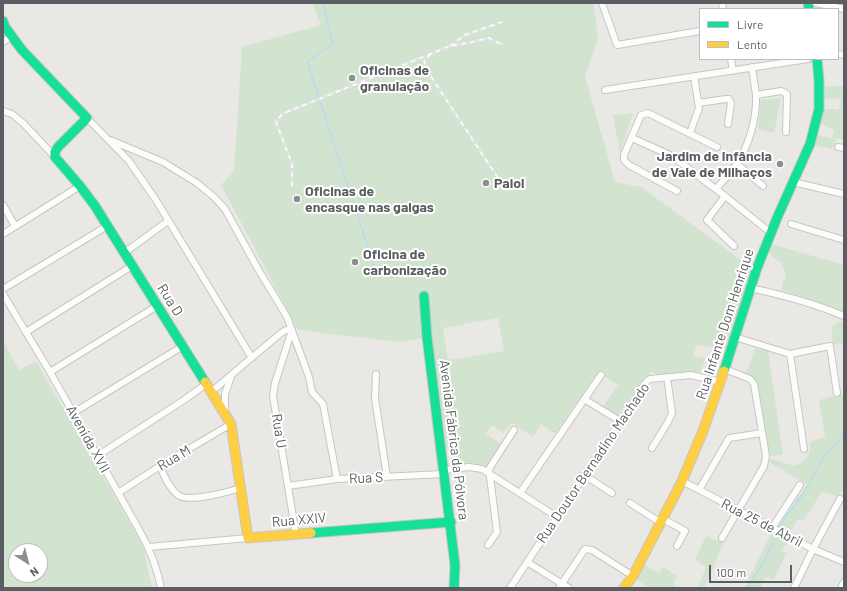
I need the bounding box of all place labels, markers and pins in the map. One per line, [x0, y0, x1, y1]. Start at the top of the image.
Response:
place label: Oficinas de granulação [360, 62, 429, 94]
marker: Oficinas de granulação [347, 73, 357, 83]
place label: Jardim de Infância de Vale de Milhaços [652, 148, 772, 180]
marker: Jardim de Infância de Vale de Milhaços [775, 159, 785, 169]
place label: Paiol [494, 175, 524, 191]
marker: Paiol [481, 178, 491, 188]
place label: Oficinas de encasque nas galgas [305, 183, 434, 216]
marker: Oficinas de encasque nas galgas [292, 194, 302, 204]
place label: Oficina de carbonização [363, 246, 447, 278]
marker: Oficina de carbonização [350, 257, 360, 267]

